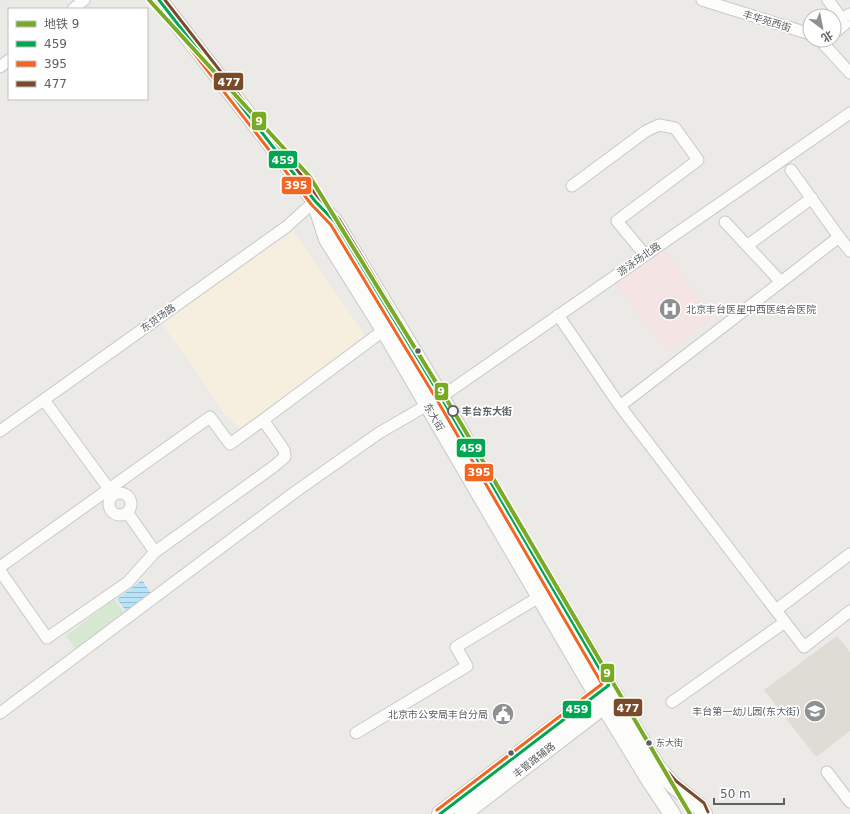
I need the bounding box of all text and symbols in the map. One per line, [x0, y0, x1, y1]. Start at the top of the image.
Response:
legend [8, 8, 148, 100]
street label: 丰华苑西街 [741, 8, 793, 34]
north arrow [802, 8, 842, 48]
text: 地铁 9 [44, 17, 79, 31]
text: 北 [819, 28, 835, 44]
text: 459 [44, 37, 67, 51]
text: 395 [44, 57, 67, 71]
line badge: 477 [213, 72, 244, 91]
text: 477 [218, 76, 240, 89]
text: 477 [44, 77, 67, 91]
line badge: 9 [251, 111, 267, 131]
text: 9 [255, 115, 263, 128]
line badge: 459 [268, 150, 298, 169]
text: 459 [272, 154, 294, 167]
line badge: 395 [281, 176, 312, 195]
text: 395 [285, 179, 307, 192]
street label: 游泳场北路 [615, 240, 663, 278]
hospital icon: 北京丰台医星中西医结合医院 [657, 296, 683, 322]
street label: 东货场路 [139, 302, 177, 334]
place label: 北京丰台医星中西医结合医院 [686, 304, 816, 315]
unlabelled marker [413, 346, 423, 356]
line badge: 9 [434, 382, 449, 401]
text: 9 [437, 385, 445, 398]
street label: 东大街 [422, 401, 446, 433]
marker: 丰台东大街 [447, 405, 459, 417]
place label: 丰台东大街 [462, 406, 512, 417]
line badge: 459 [456, 438, 486, 458]
text: 459 [460, 442, 482, 455]
line badge: 395 [464, 463, 494, 482]
text: 395 [468, 466, 490, 479]
line badge: 9 [600, 663, 615, 683]
text: 9 [603, 667, 611, 680]
line badge: 477 [613, 698, 643, 717]
school or university icon: 丰台第一幼儿园(东大街) [802, 698, 828, 724]
line badge: 459 [562, 700, 592, 719]
public building icon: 北京市公安局丰台分局 [490, 701, 516, 727]
text: 477 [617, 702, 639, 715]
text: 459 [566, 703, 588, 716]
place label: 丰台第一幼儿园(东大街) [692, 706, 800, 717]
place label: 北京市公安局丰台分局 [388, 709, 488, 720]
marker: 东大街 [644, 738, 654, 748]
place label: 东大街 [656, 738, 683, 748]
street label: 丰管路辅路 [511, 740, 557, 780]
unlabelled marker [506, 748, 516, 758]
scale bar [714, 780, 784, 806]
text: 50 m [720, 787, 751, 801]

